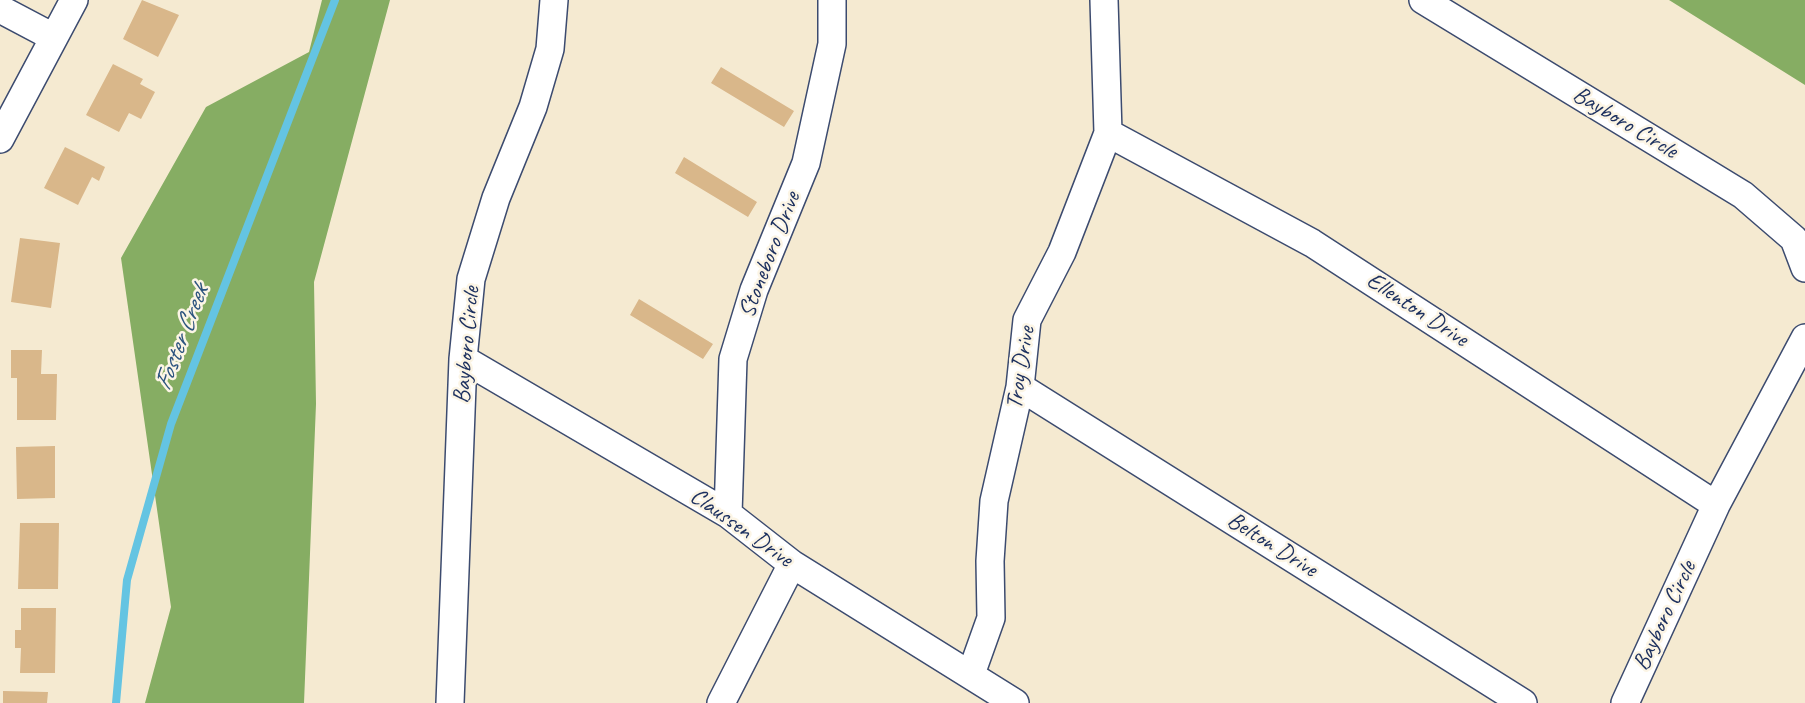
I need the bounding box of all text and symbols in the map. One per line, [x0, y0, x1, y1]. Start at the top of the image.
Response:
street label: Bayboro Circle [1567, 80, 1683, 166]
street label: Stoneboro Drive [733, 188, 807, 322]
street label: Ellenton Drive [1361, 266, 1473, 354]
water label: Foster Creek [148, 281, 216, 395]
street label: Bayboro Circle [448, 285, 486, 405]
street label: Troy Drive [1000, 325, 1042, 411]
street label: Claussen Drive [684, 482, 798, 574]
street label: Belton Drive [1222, 506, 1322, 584]
street label: Bayboro Circle [1627, 557, 1703, 675]

